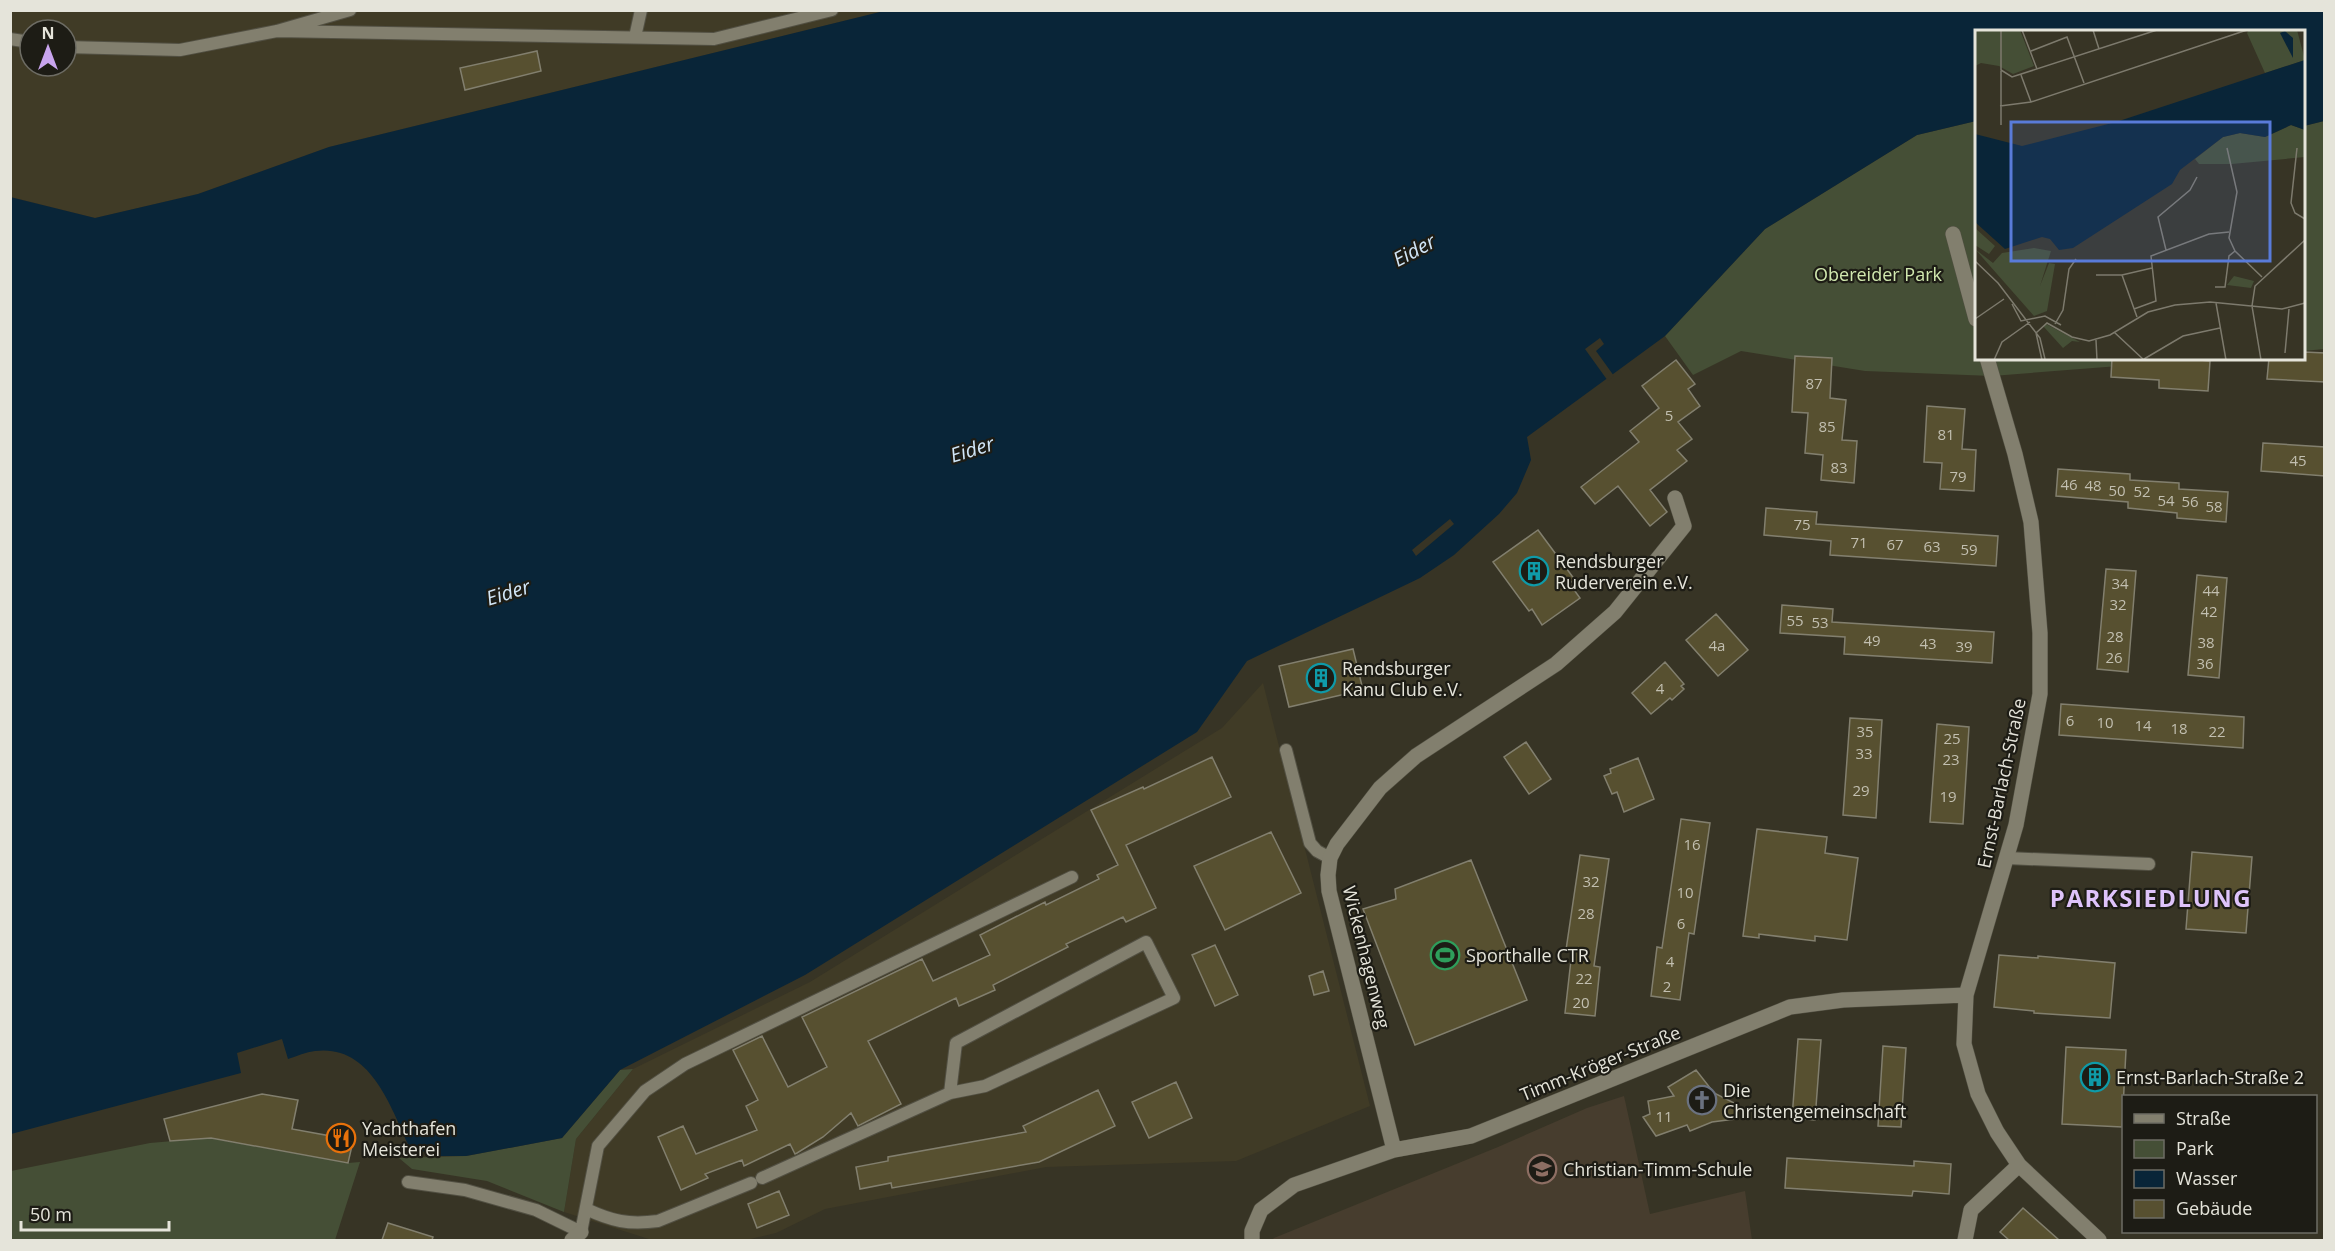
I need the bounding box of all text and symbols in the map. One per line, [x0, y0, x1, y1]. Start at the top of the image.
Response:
north arrow [18, 18, 78, 78]
text: N [41, 22, 55, 44]
inset map [1975, 30, 2305, 360]
water label: Eider [1388, 227, 1441, 272]
park label: Obereider Park [1814, 262, 1942, 286]
house number: 87 [1805, 373, 1823, 393]
house number: 5 [1665, 405, 1673, 425]
house number: 85 [1818, 416, 1836, 436]
house number: 81 [1937, 424, 1955, 444]
water label: Eider [947, 429, 998, 468]
house number: 45 [2289, 450, 2307, 470]
house number: 83 [1830, 457, 1848, 477]
house number: 79 [1949, 466, 1967, 486]
house number: 46 [2060, 474, 2078, 494]
house number: 48 [2084, 475, 2102, 495]
house number: 50 [2108, 480, 2126, 500]
house number: 52 [2133, 481, 2151, 501]
house number: 54 [2157, 490, 2175, 510]
house number: 56 [2181, 491, 2199, 511]
house number: 58 [2205, 496, 2223, 516]
house number: 75 [1793, 514, 1811, 534]
house number: 71 [1850, 532, 1868, 552]
house number: 67 [1886, 534, 1904, 554]
house number: 63 [1923, 536, 1941, 556]
house number: 59 [1960, 539, 1978, 559]
place label: Rendsburger Ruderverein e.V. [1555, 549, 1693, 594]
building icon: Rendsburger Ruderverein e.V. [1518, 555, 1550, 587]
water label: Eider [483, 572, 534, 611]
house number: 34 [2111, 573, 2129, 593]
house number: 44 [2202, 580, 2220, 600]
house number: 32 [2109, 594, 2127, 614]
house number: 42 [2200, 601, 2218, 621]
house number: 55 [1786, 610, 1804, 630]
house number: 53 [1811, 612, 1829, 632]
house number: 28 [2106, 626, 2124, 646]
house number: 49 [1863, 630, 1881, 650]
house number: 38 [2197, 632, 2215, 652]
house number: 43 [1919, 633, 1937, 653]
house number: 4a [1709, 635, 1725, 655]
house number: 39 [1955, 636, 1973, 656]
house number: 26 [2105, 647, 2123, 667]
house number: 36 [2196, 653, 2214, 673]
place label: Rendsburger Kanu Club e.V. [1342, 656, 1463, 701]
building icon: Rendsburger Kanu Club e.V. [1305, 662, 1337, 694]
house number: 4 [1656, 678, 1665, 698]
street label: Ernst-Barlach-Straße [1971, 696, 2031, 870]
house number: 6 [2066, 710, 2074, 730]
house number: 10 [2096, 712, 2114, 732]
house number: 14 [2134, 715, 2152, 735]
house number: 18 [2170, 718, 2188, 738]
house number: 35 [1856, 721, 1874, 741]
house number: 22 [2208, 721, 2226, 741]
house number: 25 [1943, 728, 1961, 748]
house number: 33 [1855, 743, 1873, 763]
house number: 23 [1942, 749, 1960, 769]
house number: 29 [1852, 780, 1870, 800]
house number: 19 [1939, 786, 1957, 806]
house number: 16 [1683, 834, 1701, 854]
house number: 32 [1582, 871, 1600, 891]
district label: PARKSIEDLUNG [2050, 881, 2252, 914]
house number: 10 [1676, 882, 1694, 902]
street label: Wickenhagenweg [1338, 883, 1396, 1031]
house number: 28 [1577, 903, 1595, 923]
house number: 6 [1677, 913, 1685, 933]
sports icon: Sporthalle CTR [1429, 939, 1461, 971]
place label: Sporthalle CTR [1466, 943, 1589, 967]
house number: 4 [1666, 951, 1675, 971]
house number: 22 [1575, 968, 1593, 988]
house number: 2 [1663, 976, 1671, 996]
house number: 20 [1572, 992, 1590, 1012]
street label: Timm-Kröger-Straße [1516, 1020, 1684, 1106]
building icon: Ernst-Barlach-Straße 2 [2079, 1061, 2111, 1093]
place label: Ernst-Barlach-Straße 2 [2116, 1065, 2304, 1089]
place label: Die Christengemeinschaft [1723, 1078, 1906, 1123]
church icon: Die Christengemeinschaft [1686, 1084, 1718, 1116]
legend [2122, 1095, 2317, 1233]
house number: 11 [1655, 1106, 1673, 1126]
text: Straße [2176, 1106, 2231, 1130]
place label: Yachthafen Meisterei [362, 1116, 456, 1161]
restaurant icon: Yachthafen Meisterei [325, 1122, 357, 1154]
text: Park [2176, 1136, 2214, 1160]
school or university icon: Christian-Timm-Schule [1526, 1153, 1558, 1185]
place label: Christian-Timm-Schule [1563, 1157, 1752, 1181]
text: Wasser [2176, 1166, 2238, 1190]
scale bar [21, 1194, 170, 1232]
text: Gebäude [2176, 1196, 2252, 1220]
text: 50 m [30, 1202, 72, 1226]

